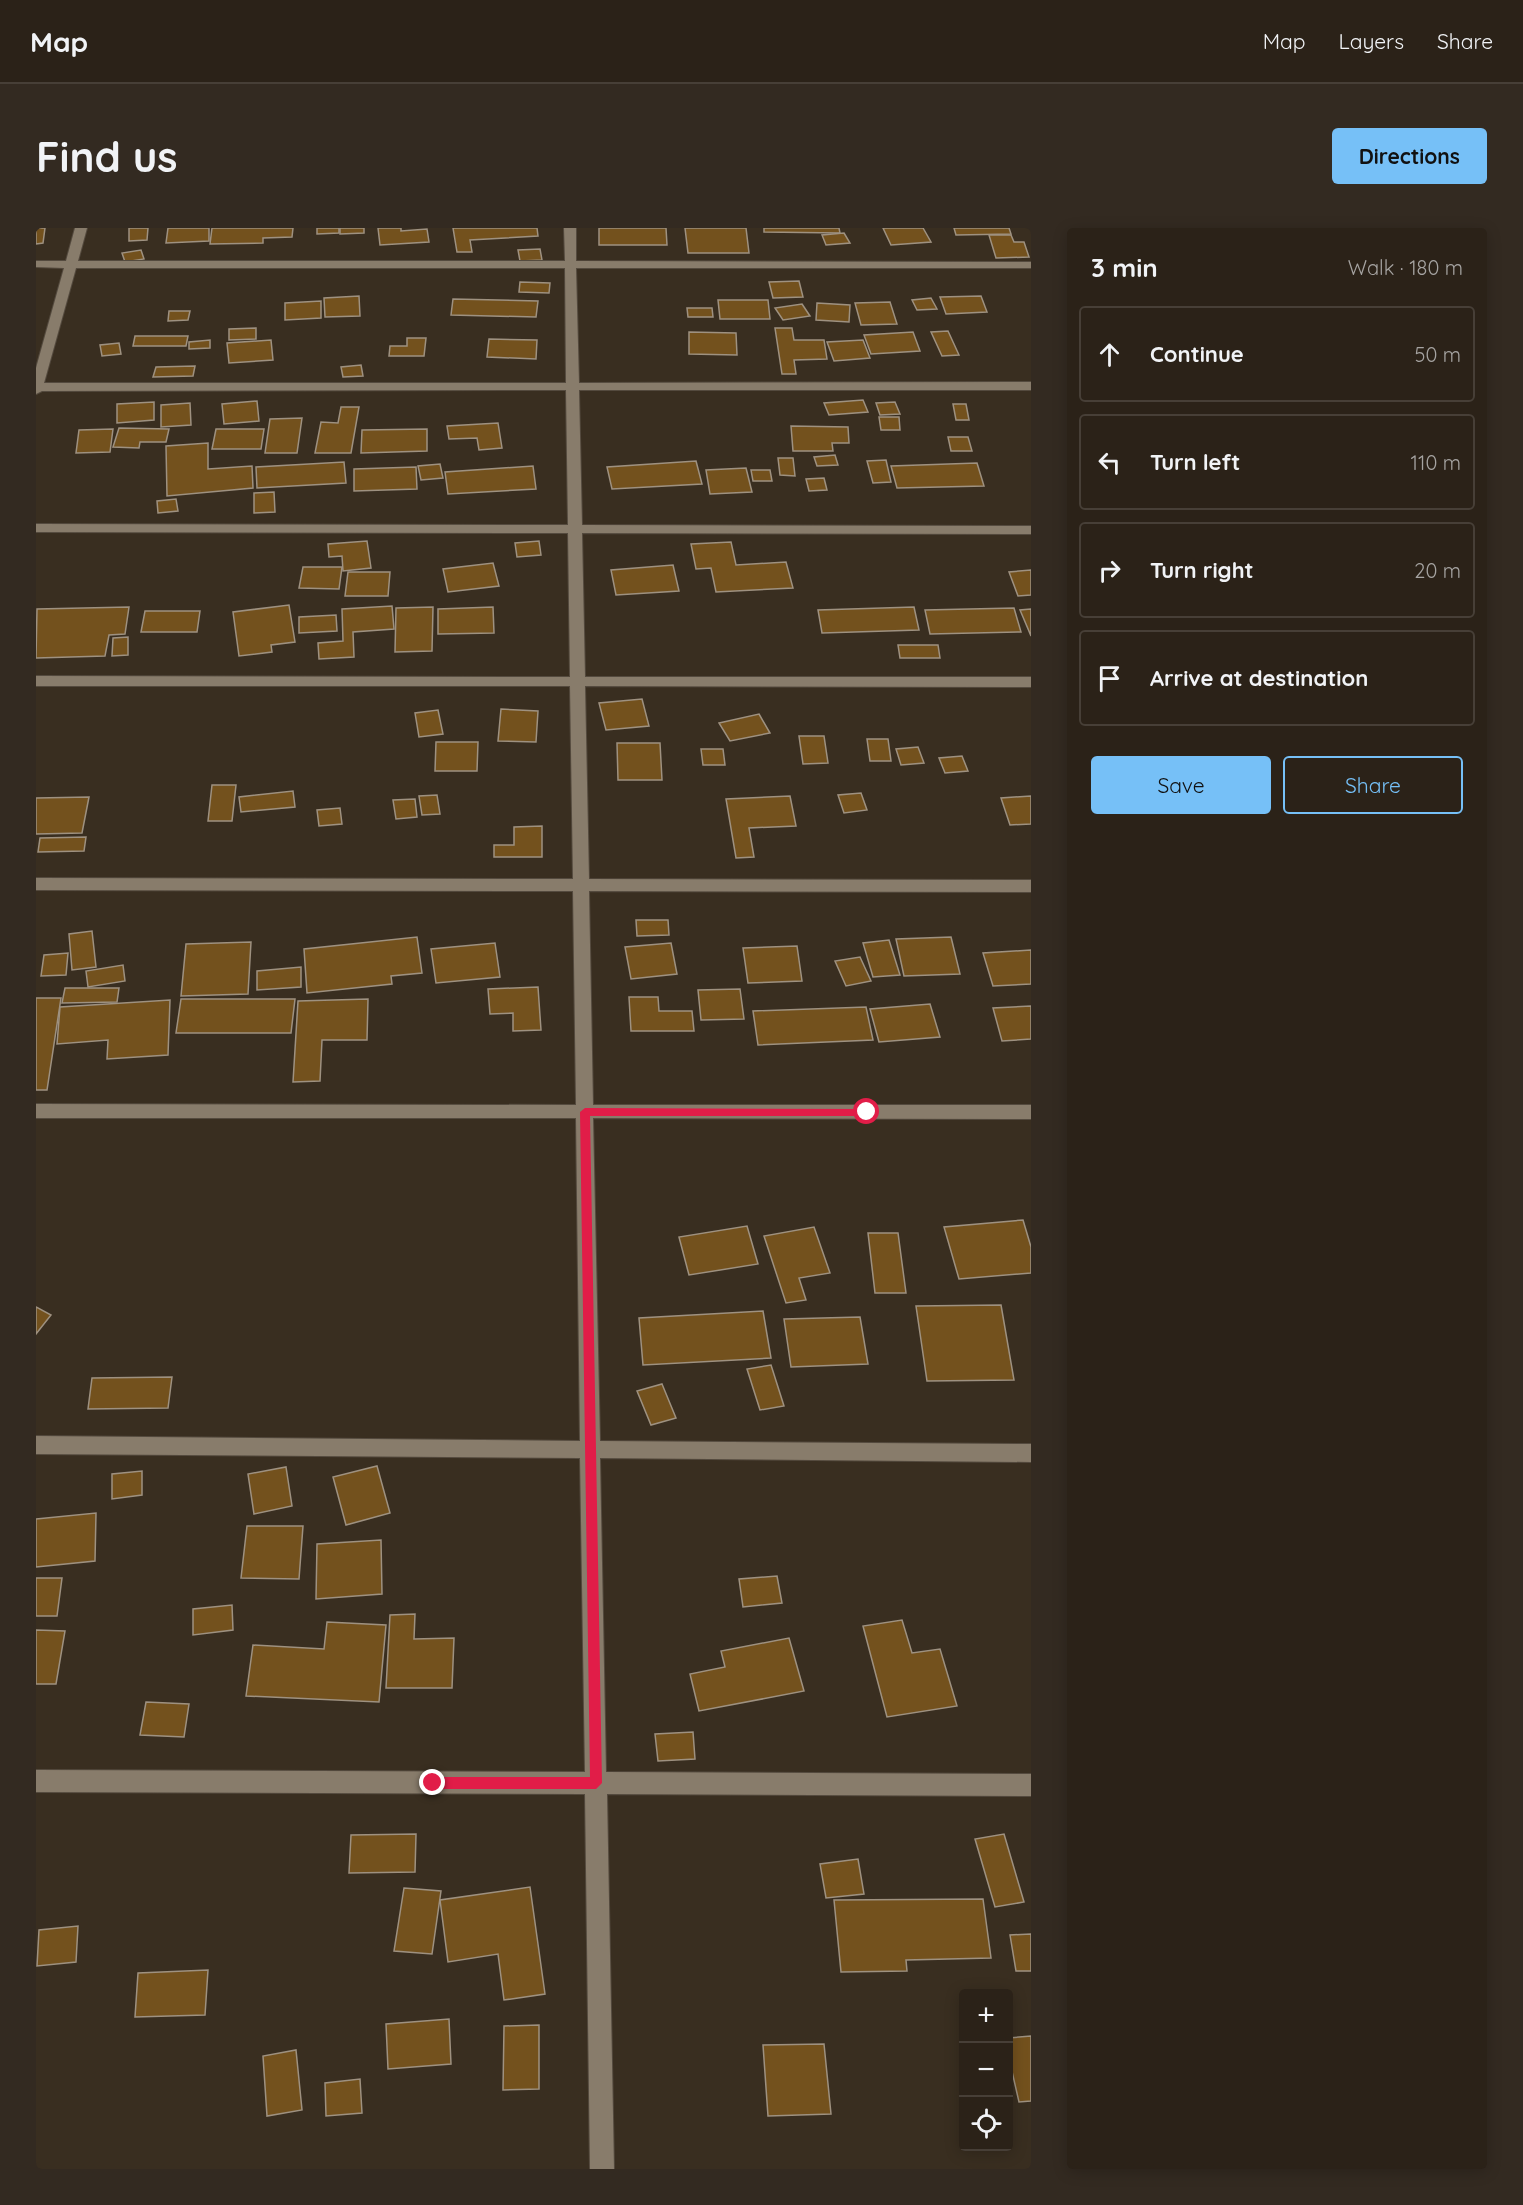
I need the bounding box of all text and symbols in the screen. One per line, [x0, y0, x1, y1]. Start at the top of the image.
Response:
text: Map [30, 24, 88, 59]
text: Map [1263, 28, 1306, 54]
text: Layers [1339, 28, 1404, 54]
text: Share [1437, 28, 1493, 54]
button: Directions [1332, 128, 1487, 184]
text: Find us [36, 130, 178, 183]
text: 3 min [1091, 251, 1158, 284]
text: Walk · 180 m [1348, 255, 1463, 280]
icon: ahead [1093, 338, 1126, 371]
text: Continue [1150, 340, 1244, 368]
text: 50 m [1415, 342, 1461, 367]
icon: left [1093, 446, 1126, 479]
text: Turn left [1150, 448, 1240, 476]
text: 110 m [1411, 450, 1461, 475]
icon: right [1093, 554, 1126, 587]
text: Turn right [1150, 556, 1254, 584]
text: 20 m [1414, 558, 1461, 583]
icon: arrive [1093, 662, 1126, 695]
text: Arrive at destination [1150, 664, 1368, 692]
button: Save [1091, 756, 1271, 814]
button: Share [1283, 756, 1463, 814]
route start [853, 1098, 879, 1124]
route end [419, 1769, 445, 1795]
map controls [959, 1989, 1013, 2151]
button: + [959, 1989, 1013, 2043]
button: − [959, 2043, 1013, 2097]
button: locate [959, 2097, 1013, 2151]

